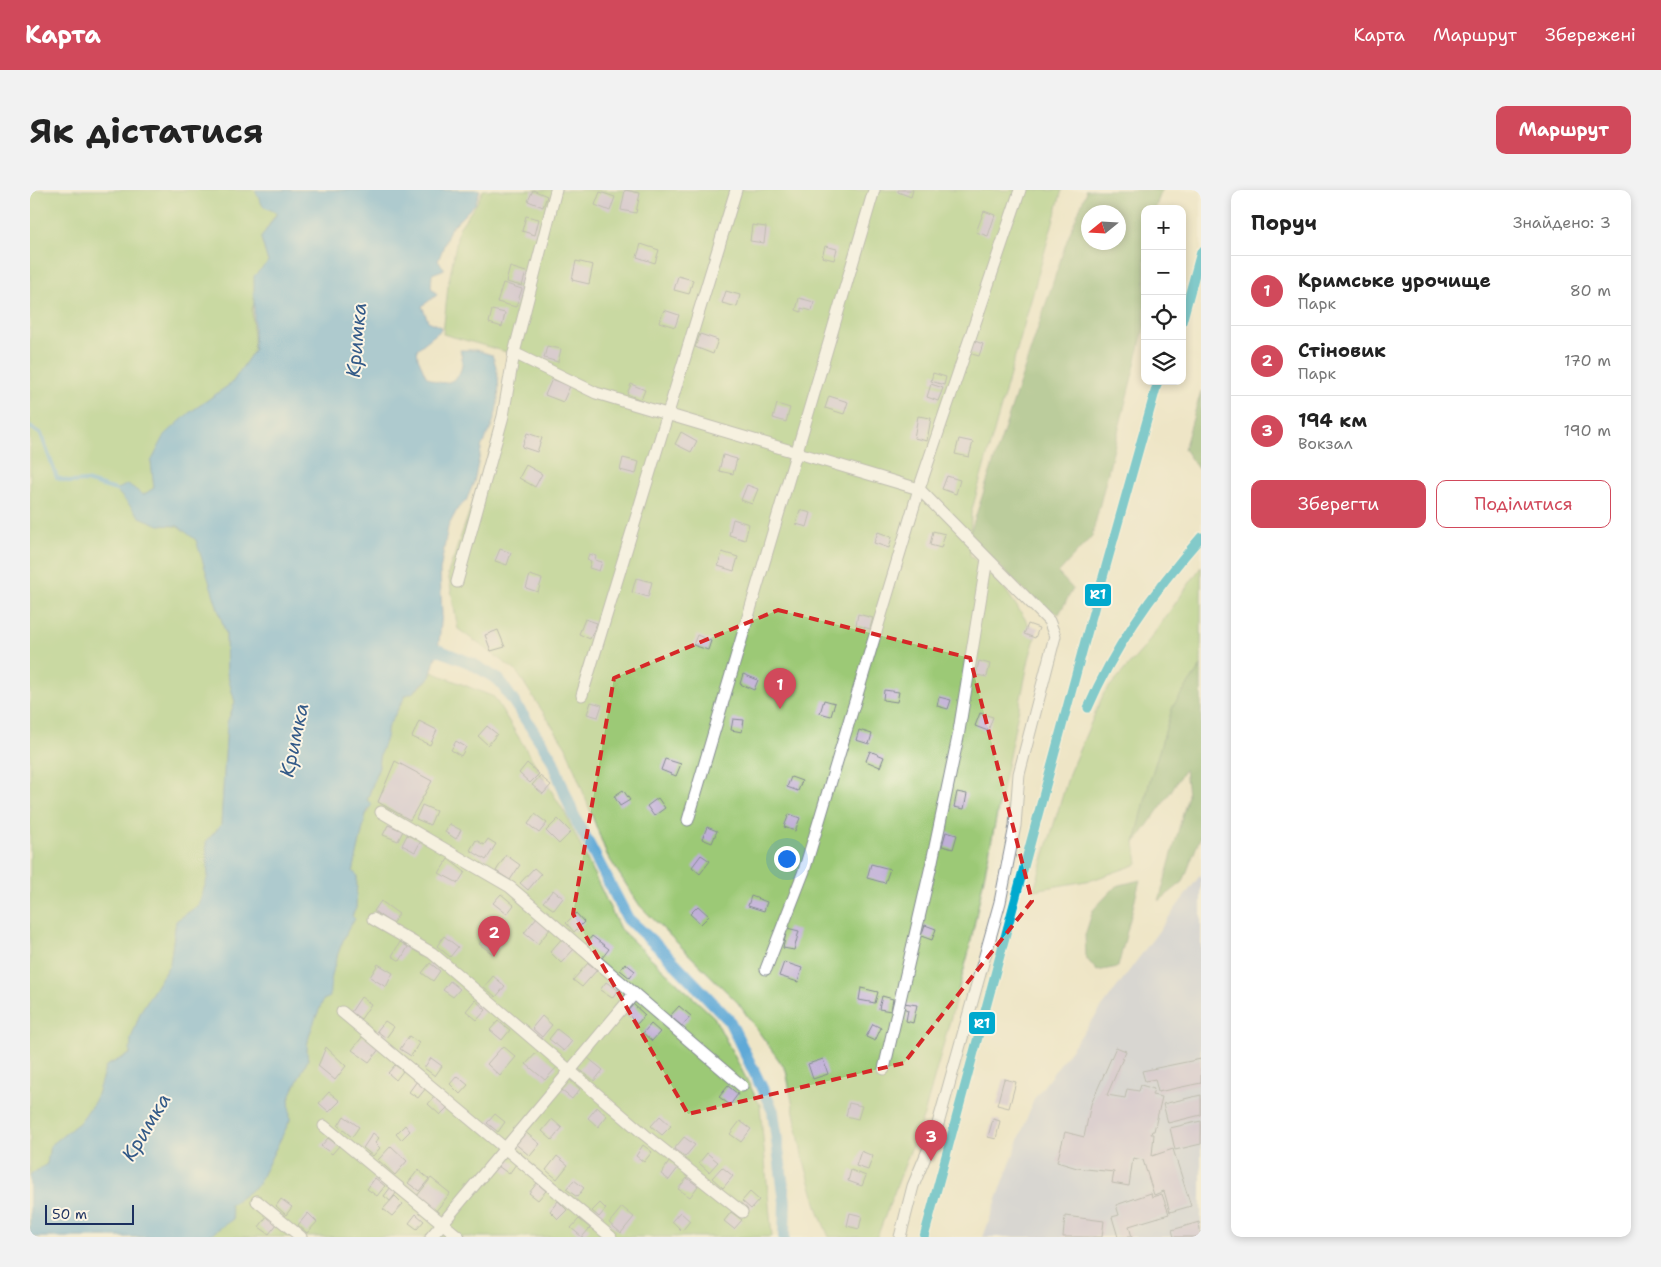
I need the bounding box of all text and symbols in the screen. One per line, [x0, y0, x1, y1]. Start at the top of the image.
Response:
text: Карта [25, 19, 101, 51]
text: Карта [1353, 23, 1405, 47]
text: Маршрут [1433, 23, 1517, 47]
text: Збережені [1545, 23, 1636, 47]
button: Маршрут [1496, 106, 1631, 154]
text: Як дістатися [30, 107, 264, 154]
north arrow [1081, 205, 1126, 250]
map controls [1141, 205, 1186, 385]
button: + [1141, 205, 1186, 250]
text: Поруч [1251, 209, 1317, 237]
text: Знайдено: 3 [1513, 212, 1611, 233]
button: − [1141, 250, 1186, 295]
text: Кримське урочище [1298, 268, 1491, 293]
text: 1 [1263, 280, 1271, 301]
text: 80 m [1570, 280, 1611, 301]
text: Парк [1298, 293, 1336, 314]
button: locate [1141, 295, 1186, 340]
water label: Кримка [340, 301, 372, 379]
text: Стіновик [1298, 338, 1386, 363]
button: layers [1141, 340, 1186, 385]
text: 2 [1261, 350, 1273, 371]
text: 170 m [1564, 350, 1611, 371]
text: Парк [1298, 363, 1336, 384]
text: 194 км [1298, 408, 1367, 433]
text: 3 [1261, 420, 1273, 441]
text: 190 m [1564, 420, 1611, 441]
text: Вокзал [1298, 433, 1353, 454]
button: Зберегти [1251, 480, 1426, 528]
button: Поділитися [1436, 480, 1611, 528]
line badge: R1 [1084, 583, 1112, 607]
text: R1 [1090, 585, 1106, 603]
pin: 1 [764, 668, 796, 709]
water label: Кримка [273, 700, 315, 780]
your location [774, 846, 800, 872]
pin: 2 [478, 916, 510, 957]
line badge: R1 [968, 1011, 996, 1035]
text: R1 [974, 1014, 990, 1032]
water label: Кримка [115, 1088, 177, 1166]
pin: 3 [915, 1120, 947, 1161]
scale bar [45, 1202, 134, 1225]
text: 50 m [52, 1205, 87, 1223]

